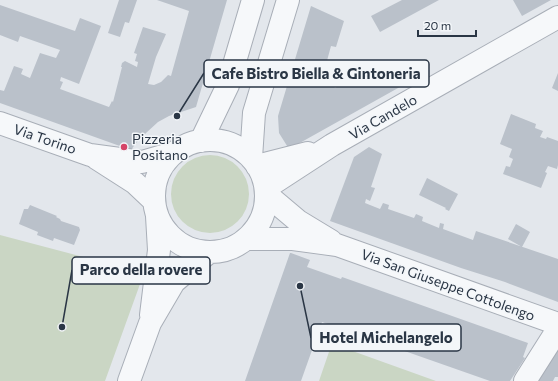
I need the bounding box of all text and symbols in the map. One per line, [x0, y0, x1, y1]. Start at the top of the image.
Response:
scale bar [418, 12, 476, 38]
text: 20 m [424, 18, 451, 32]
callout: Cafe Bistro Biella & Gintoneria [204, 60, 429, 87]
text: Cafe Bistro Biella & Gintoneria [211, 64, 421, 82]
street label: Via Candelo [346, 90, 420, 143]
street label: Via Torino [12, 120, 79, 157]
place label: Pizzeria Positano [132, 130, 188, 163]
marker: Pizzeria Positano [119, 142, 129, 152]
street label: Via San Giuseppe Cottolengo [359, 245, 537, 324]
callout: Parco della rovere [72, 257, 210, 284]
text: Parco della rovere [80, 260, 202, 278]
callout: Hotel Michelangelo [311, 324, 461, 351]
text: Hotel Michelangelo [319, 328, 453, 346]

